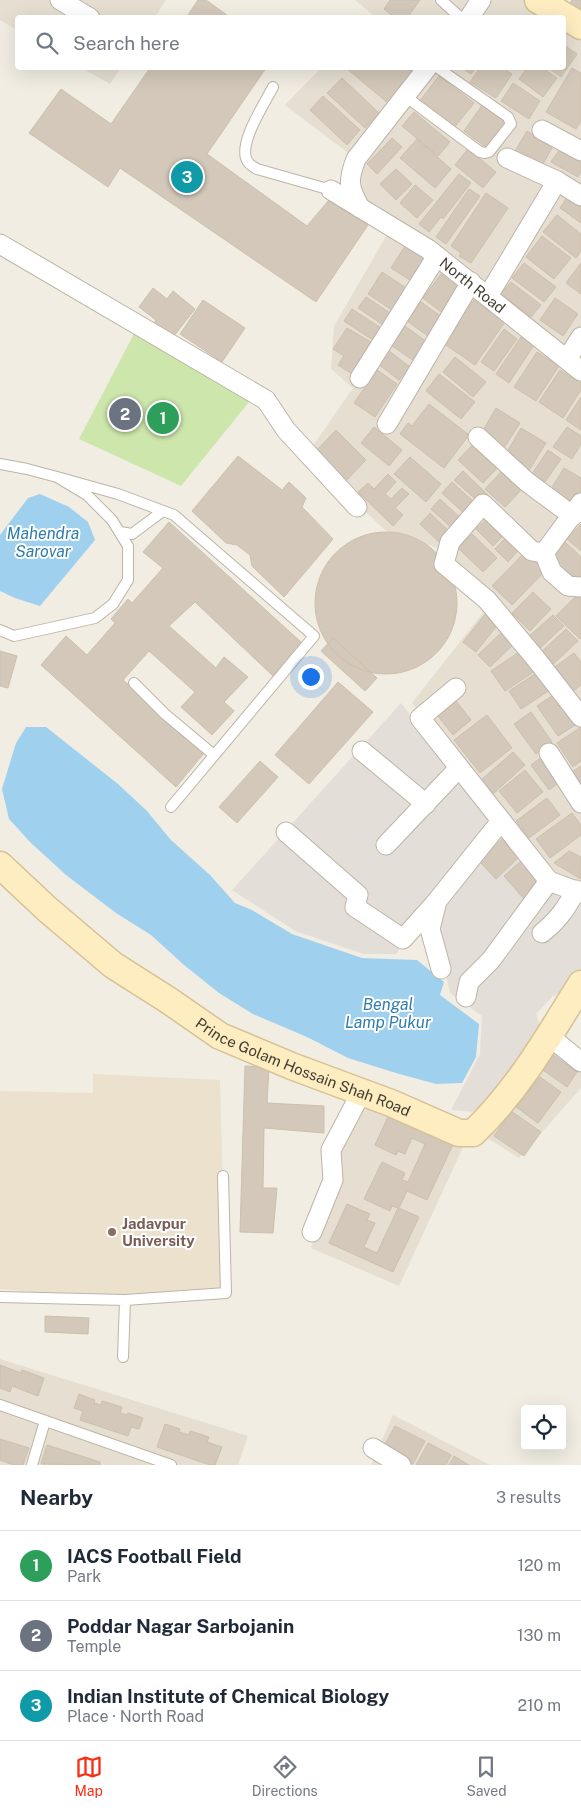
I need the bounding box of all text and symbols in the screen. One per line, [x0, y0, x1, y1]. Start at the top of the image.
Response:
search box [15, 15, 566, 70]
icon: search [33, 29, 61, 57]
text: Search here [73, 32, 180, 54]
pin: 3 [171, 158, 203, 196]
street label: North Road [437, 254, 509, 316]
pin: 2 [109, 395, 141, 433]
pin: 1 [147, 399, 179, 437]
water label: Mahendra Sarovar [7, 524, 79, 561]
your location [298, 664, 324, 690]
water label: Bengal Lamp Pukur [345, 995, 432, 1032]
street label: Prince Golam Hossain Shah Road [193, 1014, 413, 1119]
place label: Jadavpur University [122, 1215, 195, 1249]
marker: Jadavpur University [106, 1226, 118, 1238]
map controls [521, 1405, 566, 1450]
button: locate [521, 1405, 566, 1450]
text: Nearby [20, 1485, 93, 1510]
text: 3 results [496, 1488, 561, 1507]
text: IACS Football Field [67, 1545, 242, 1567]
text: 1 [33, 1556, 39, 1575]
text: 120 m [517, 1556, 561, 1575]
text: Park [67, 1567, 101, 1586]
text: Poddar Nagar Sarbojanin [67, 1615, 294, 1637]
text: 2 [31, 1626, 41, 1645]
text: 130 m [517, 1626, 561, 1645]
text: Temple [67, 1637, 121, 1656]
text: Indian Institute of Chemical Biology [67, 1685, 389, 1707]
text: 3 [31, 1696, 41, 1715]
text: 210 m [517, 1696, 561, 1715]
text: Place · North Road [67, 1707, 204, 1726]
tab: Map [74, 1753, 103, 1799]
tab: Directions [252, 1753, 318, 1799]
tab: Saved [466, 1753, 507, 1799]

